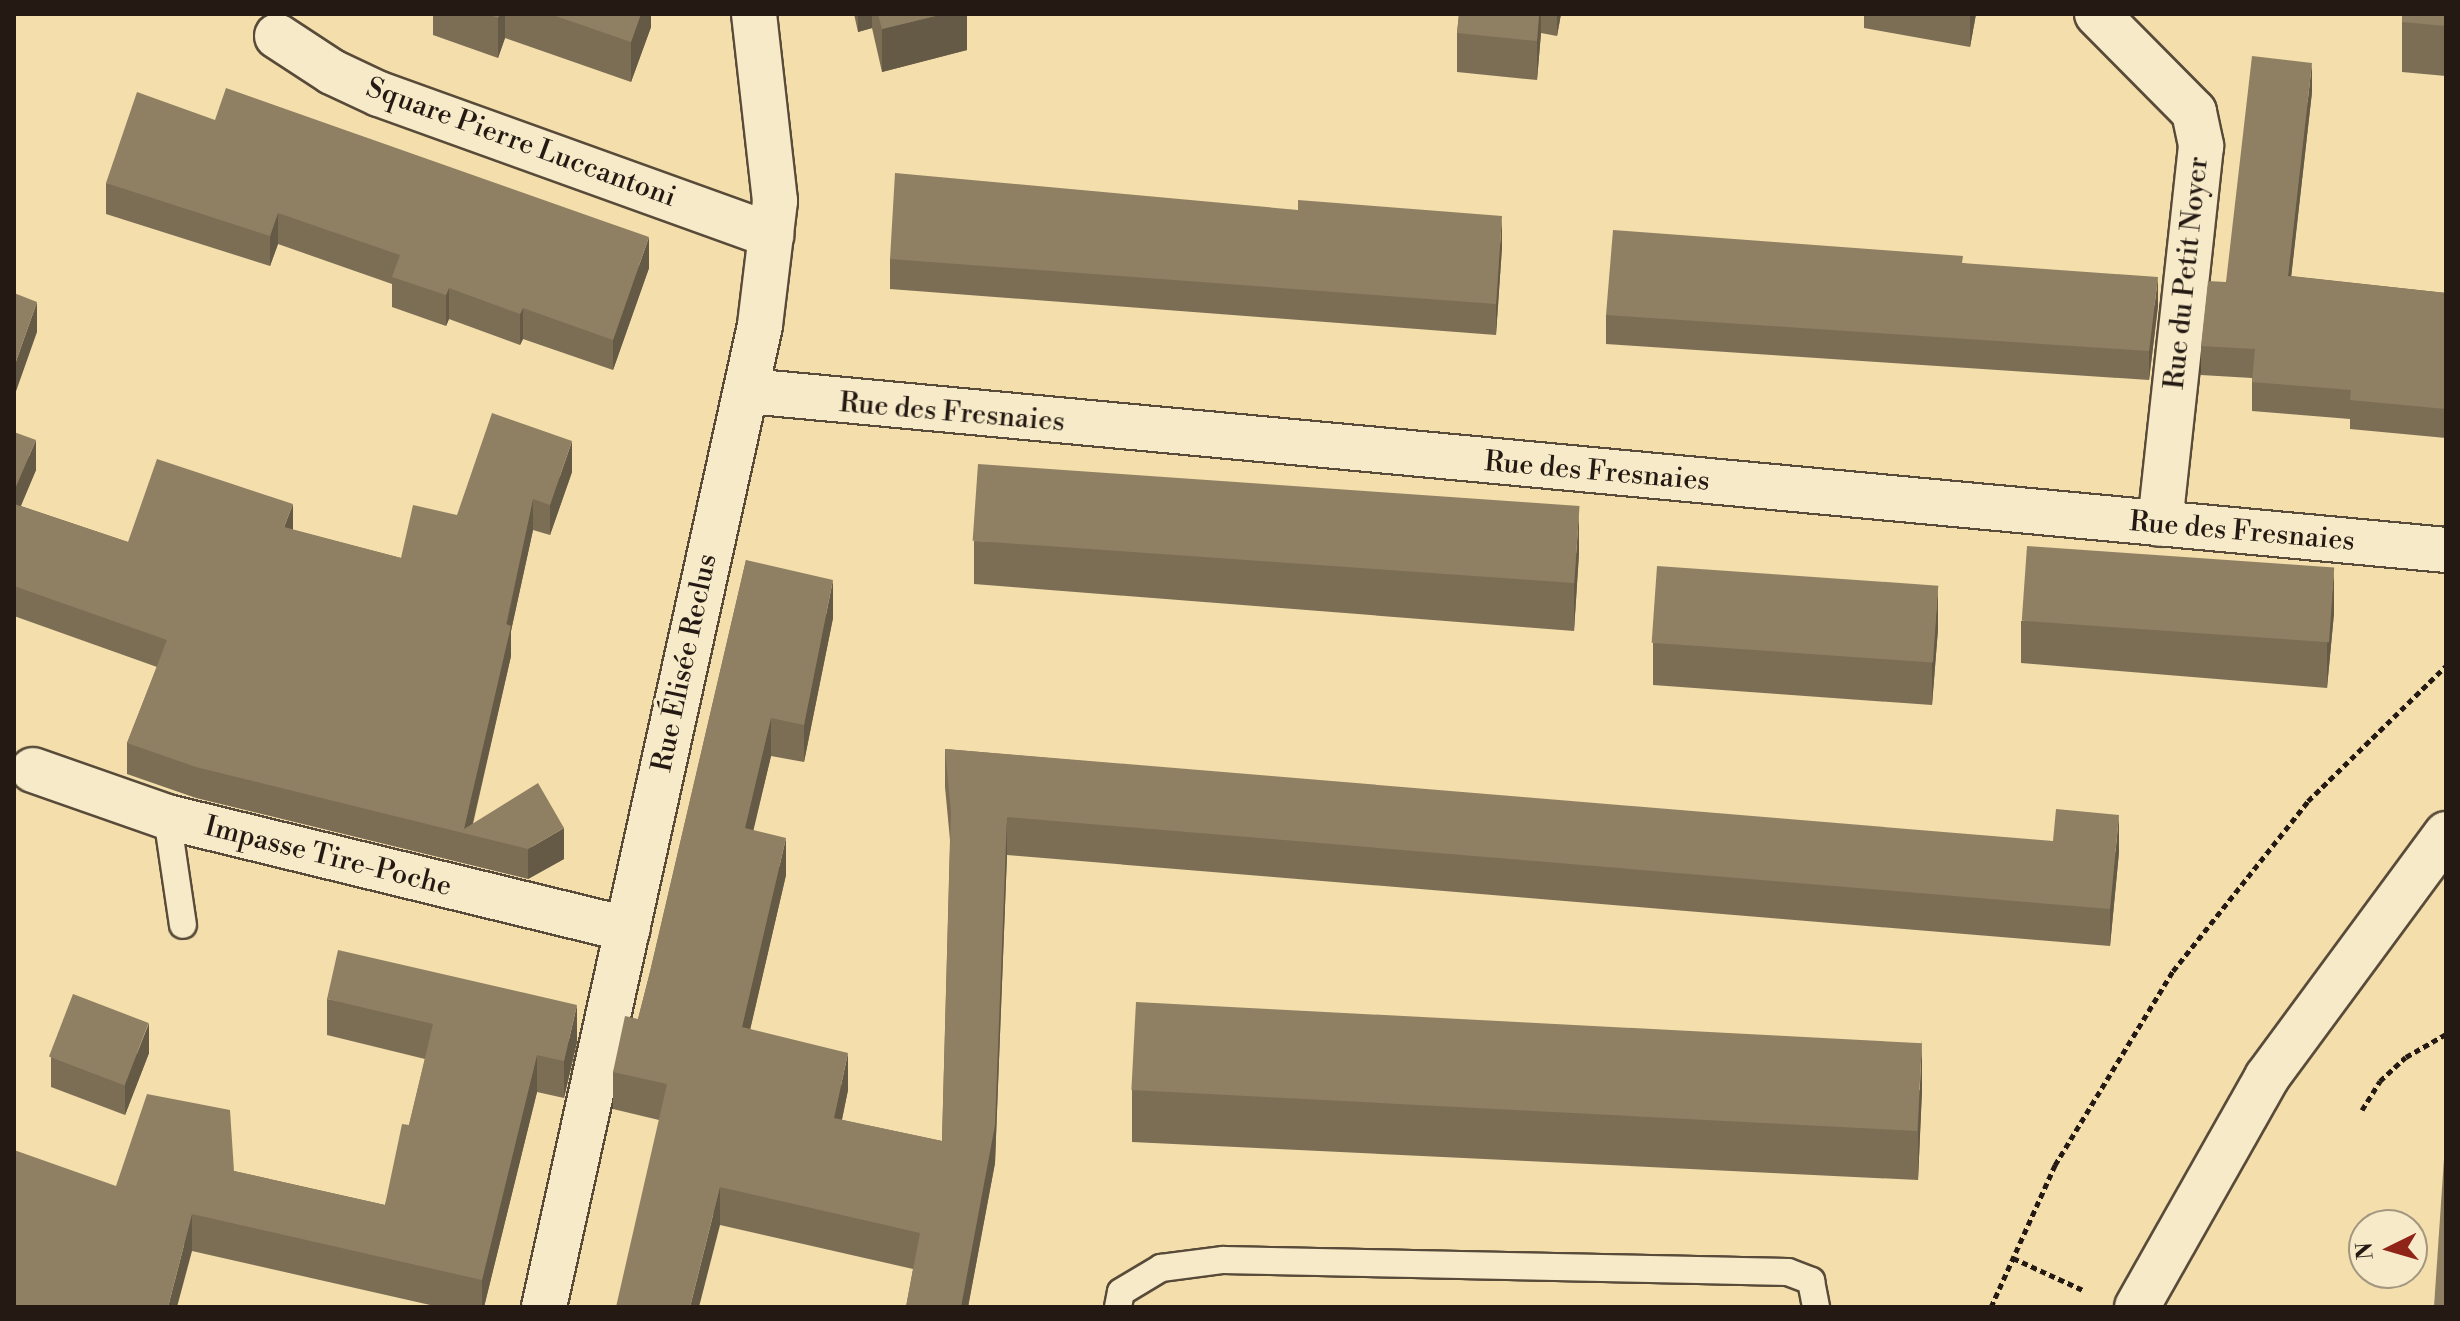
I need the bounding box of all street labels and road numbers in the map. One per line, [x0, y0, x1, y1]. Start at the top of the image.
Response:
street label: Square Pierre Luccantoni [362, 71, 680, 215]
street label: Rue du Petit Noyer [2158, 155, 2216, 391]
street label: Rue des Fresnaies [838, 386, 1066, 440]
street label: Rue des Fresnaies [1483, 445, 1711, 499]
street label: Rue des Fresnaies [2128, 505, 2356, 559]
street label: Rue Élisée Reclus [645, 551, 725, 775]
street label: Impasse Tire-Poche [201, 810, 455, 904]

